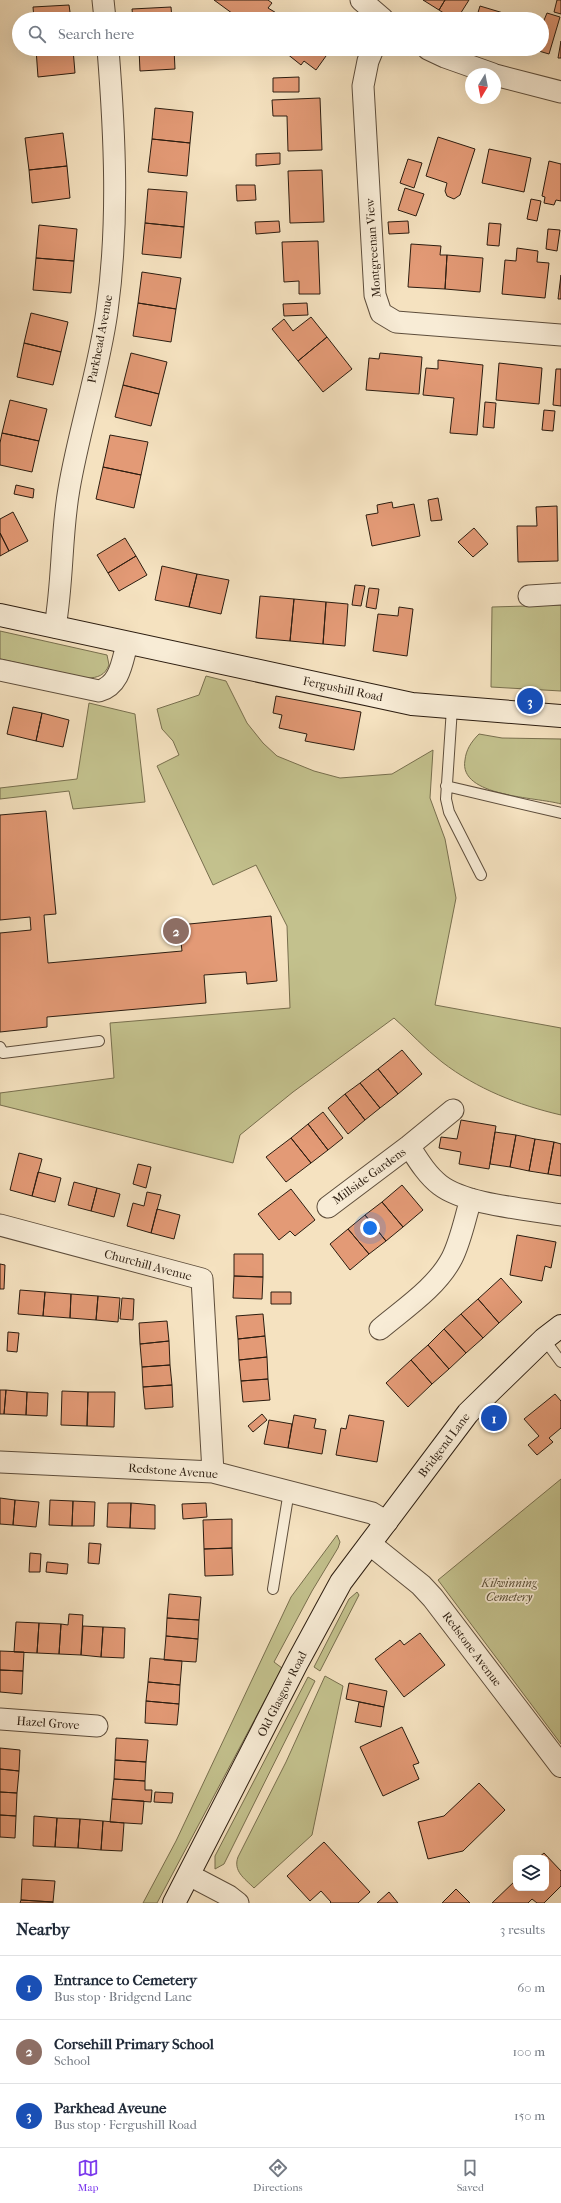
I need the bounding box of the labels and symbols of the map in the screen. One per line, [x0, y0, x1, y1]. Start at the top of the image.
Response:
north arrow [465, 68, 501, 104]
street label: Montgreenan View [362, 197, 383, 298]
street label: Parkhead Avenue [85, 294, 115, 384]
street label: Fergushill Road [302, 674, 385, 704]
pin: 3 [517, 686, 543, 716]
pin: 2 [163, 916, 189, 946]
street label: Millside Gardens [330, 1144, 409, 1207]
your location [360, 1218, 380, 1238]
street label: Churchill Avenue [103, 1247, 193, 1283]
pin: 1 [481, 1403, 507, 1433]
street label: Bridgend Lane [415, 1410, 473, 1480]
street label: Redstone Avenue [128, 1461, 218, 1481]
park label: Kilwinning Cemetery [480, 1576, 537, 1604]
street label: Redstone Avenue [439, 1609, 505, 1689]
street label: Old Glasgow Road [254, 1648, 310, 1739]
street label: Hazel Grove [16, 1714, 80, 1732]

